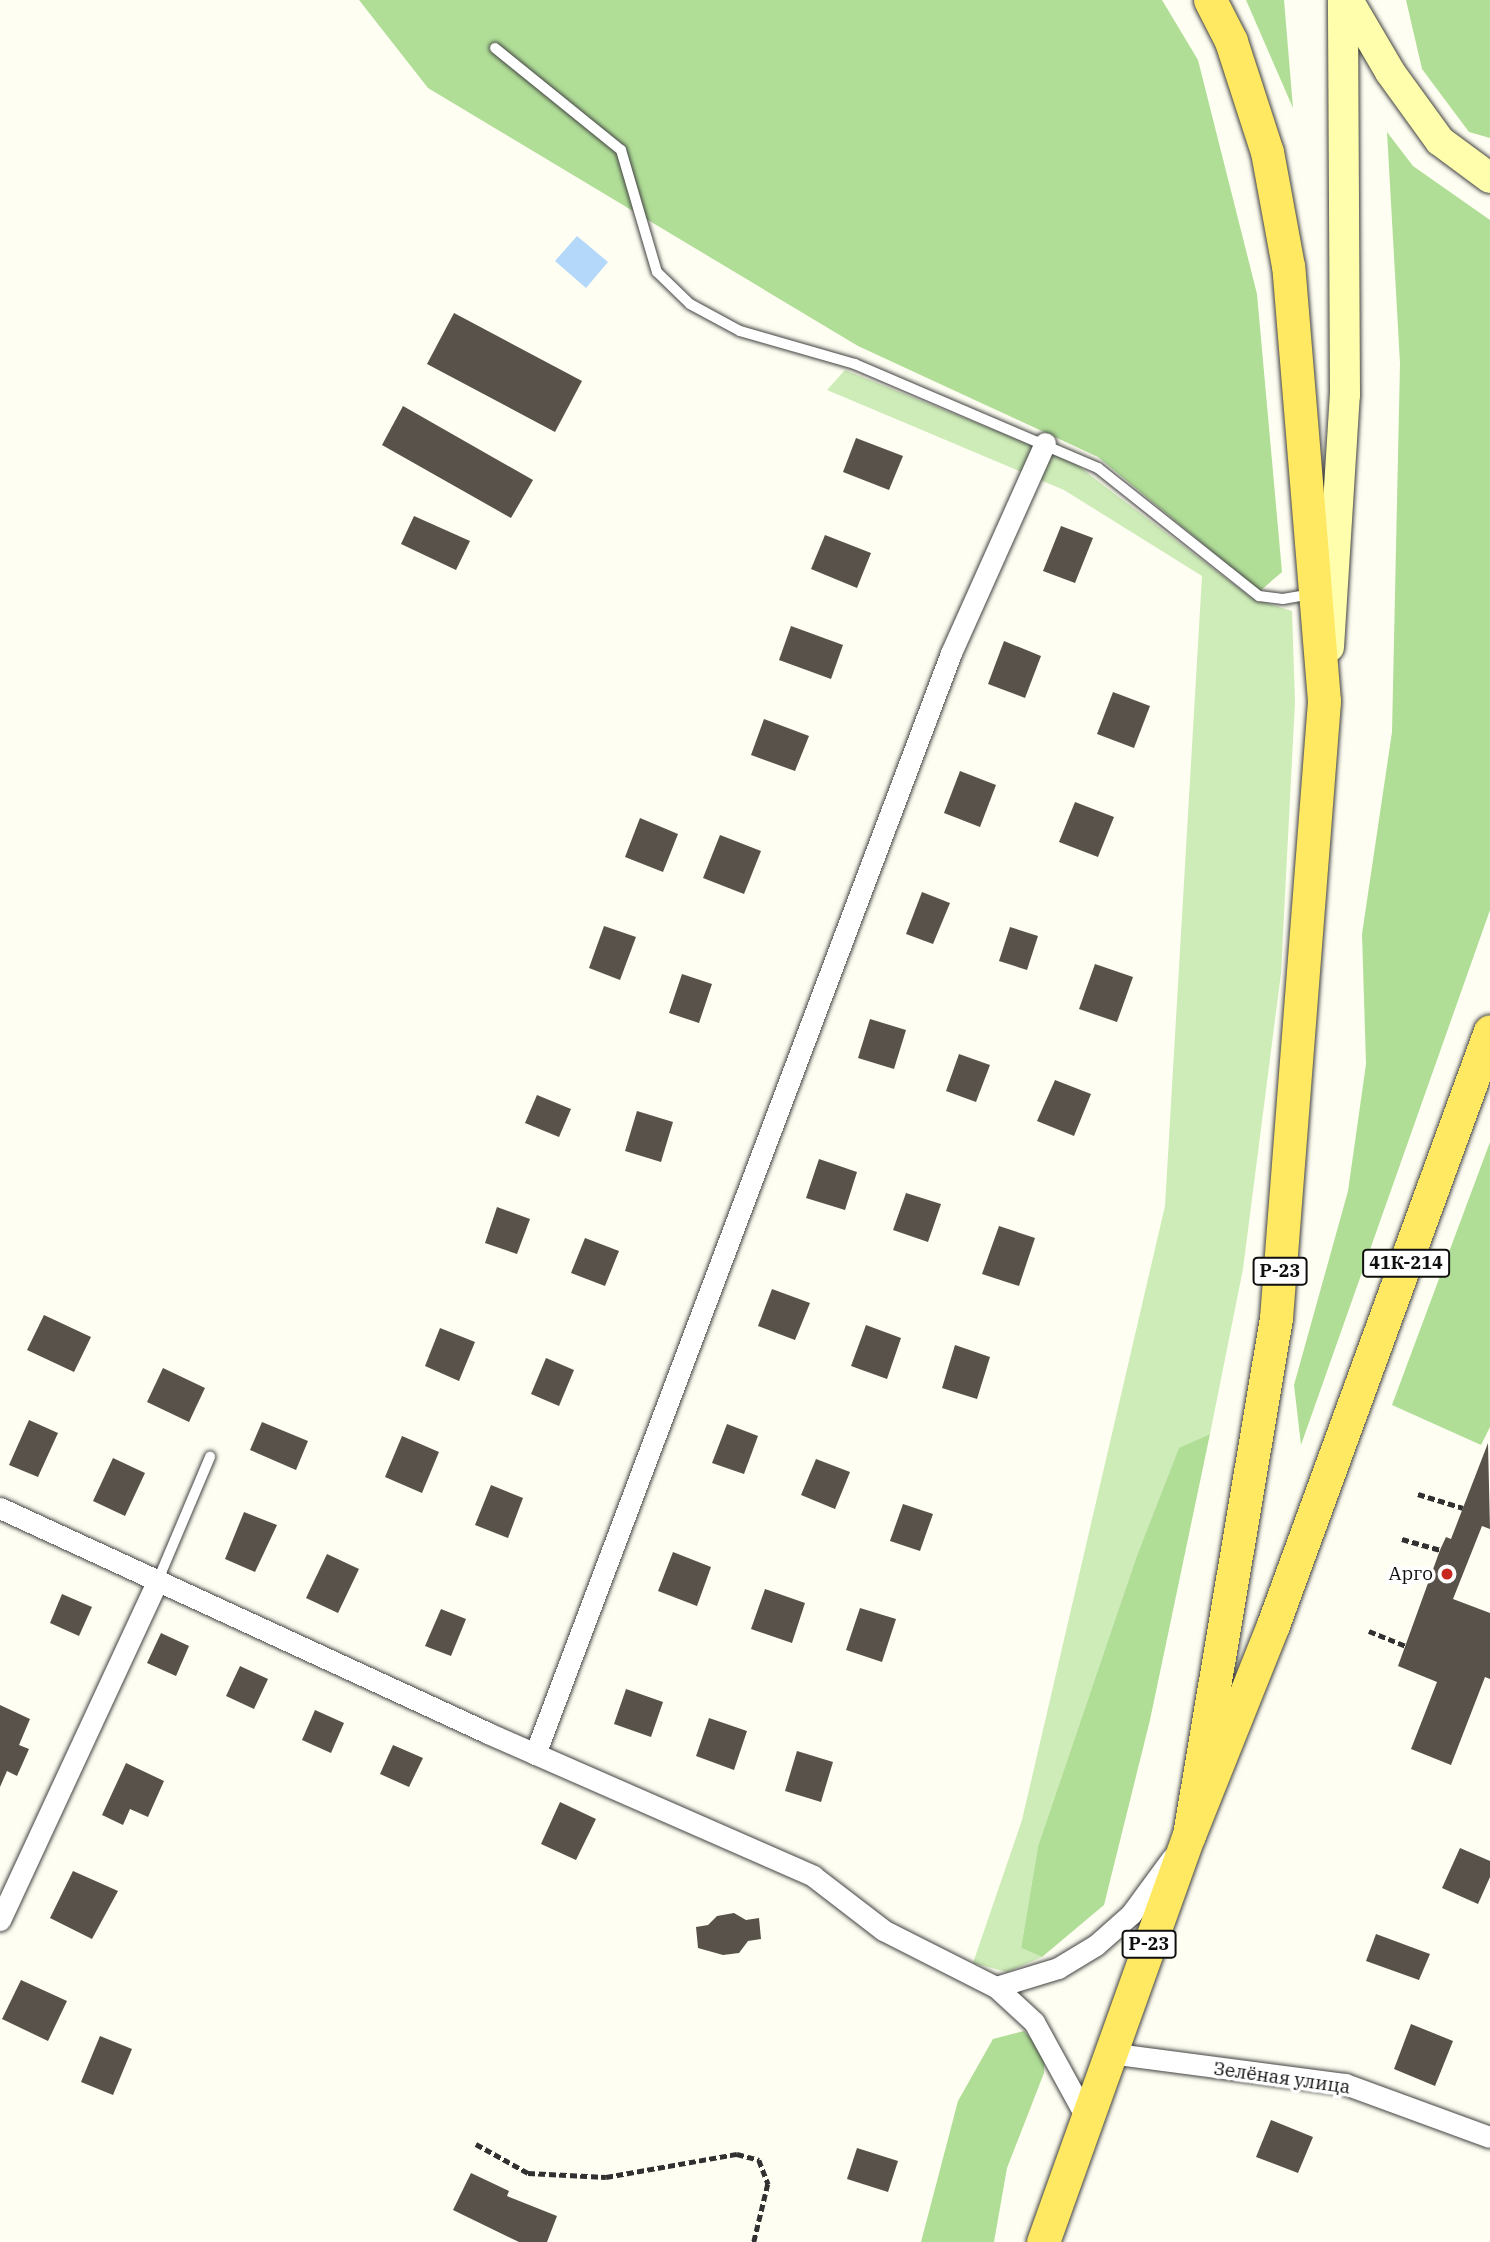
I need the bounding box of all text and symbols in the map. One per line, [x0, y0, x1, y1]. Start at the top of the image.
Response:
road number: 41К-214 [1360, 1248, 1452, 1278]
road number: Р-23 [1252, 1256, 1308, 1286]
place label: Арго [1389, 1563, 1433, 1585]
marker: Арго [1439, 1566, 1455, 1582]
road number: Р-23 [1121, 1930, 1177, 1958]
street label: Зелёная улица [1212, 2057, 1352, 2099]

